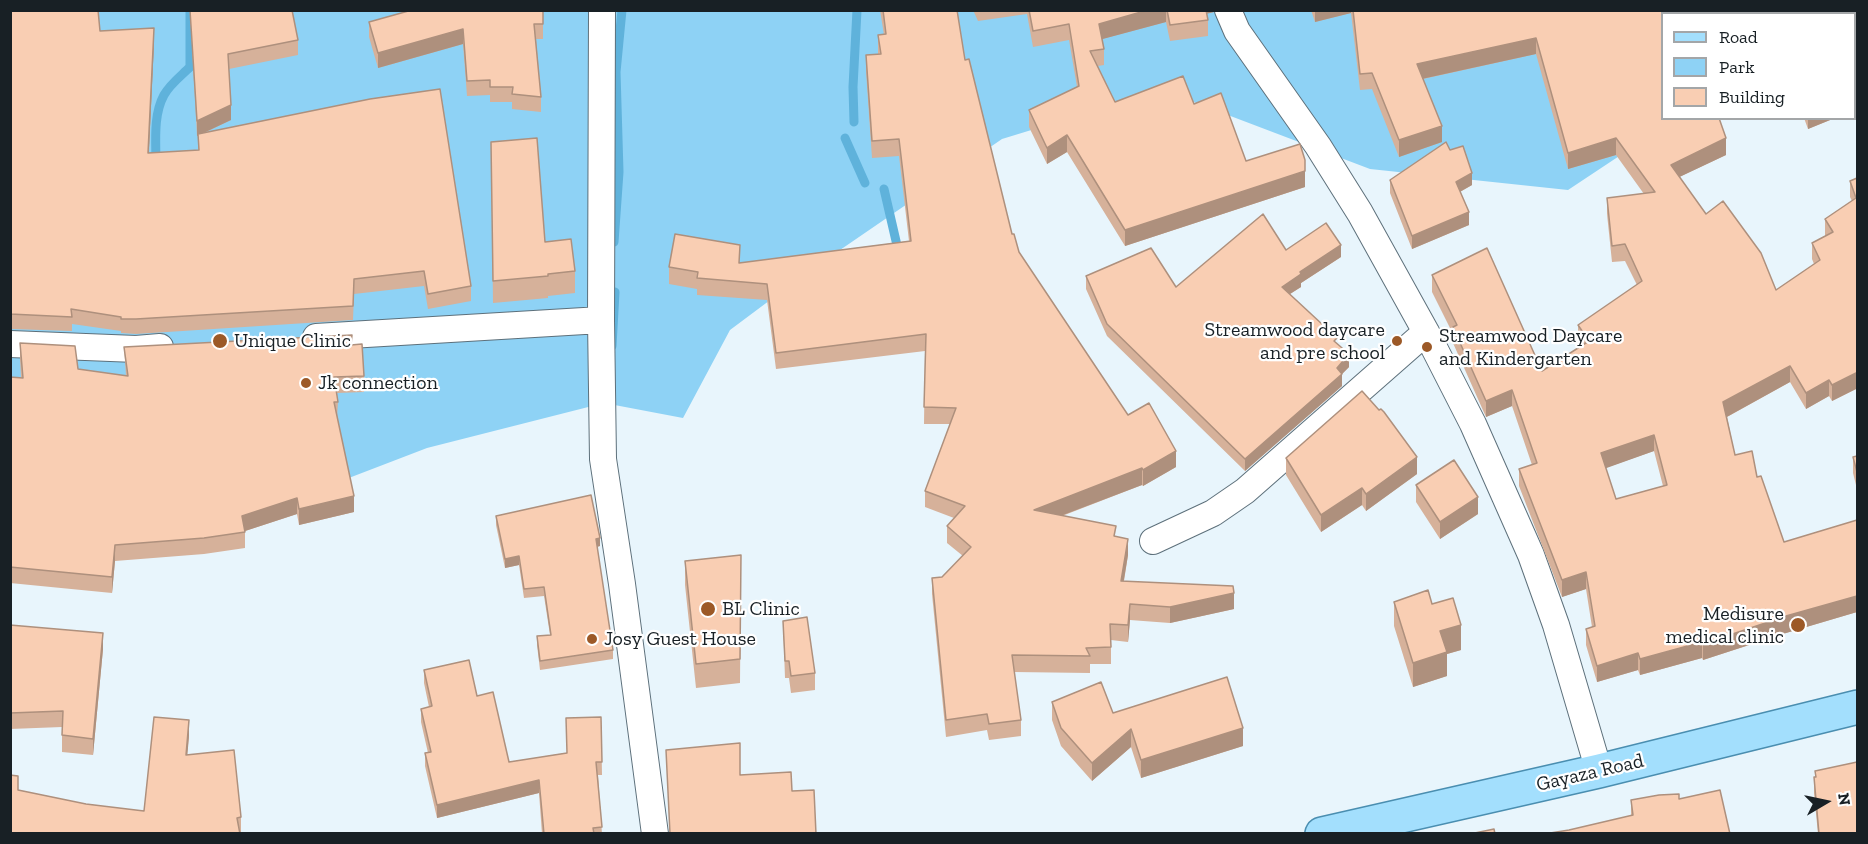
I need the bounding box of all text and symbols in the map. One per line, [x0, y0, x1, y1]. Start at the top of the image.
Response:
legend [1661, 12, 1856, 120]
text: Road [1719, 26, 1758, 48]
text: Park [1719, 56, 1755, 78]
text: Building [1719, 86, 1785, 108]
place label: Streamwood daycare and pre school [1205, 318, 1385, 365]
place label: Streamwood Daycare and Kindergarten [1439, 324, 1622, 371]
place label: Unique Clinic [234, 329, 351, 353]
marker: Unique Clinic [211, 332, 229, 350]
marker: Streamwood daycare and pre school [1390, 334, 1404, 348]
marker: Streamwood Daycare and Kindergarten [1420, 340, 1434, 354]
place label: Jk connection [318, 371, 438, 395]
marker: Jk connection [299, 376, 313, 390]
place label: BL Clinic [722, 597, 800, 621]
marker: BL Clinic [699, 600, 717, 618]
place label: Medisure medical clinic [1666, 602, 1784, 649]
marker: Medisure medical clinic [1789, 616, 1807, 634]
place label: Josy Guest House [604, 627, 756, 651]
marker: Josy Guest House [585, 632, 599, 646]
street label: Gayaza Road [1534, 749, 1646, 797]
north arrow [1796, 772, 1856, 832]
text: N [1834, 792, 1855, 807]

